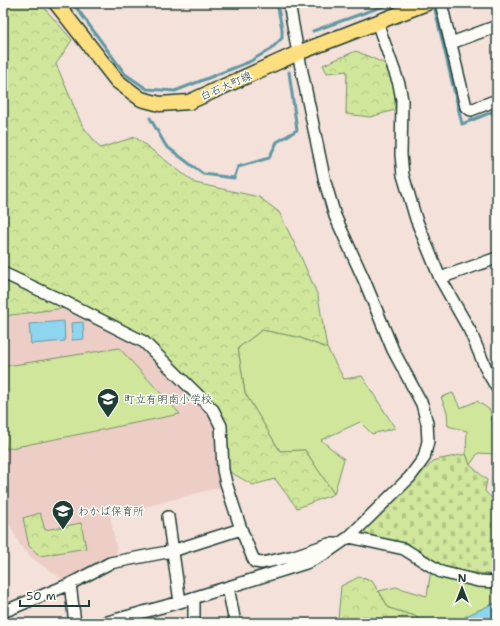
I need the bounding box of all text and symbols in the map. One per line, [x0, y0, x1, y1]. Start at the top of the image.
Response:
street label: 白石大町線 [198, 68, 254, 104]
school or university icon: 町立有明南小学校 [95, 386, 121, 419]
place label: 町立有明南小学校 [124, 392, 212, 407]
school or university icon: わかば保育所 [50, 498, 76, 531]
place label: わかば保育所 [78, 504, 144, 519]
north arrow [442, 568, 482, 608]
text: N [458, 571, 467, 586]
scale bar [20, 582, 89, 608]
text: 50 m [26, 588, 56, 604]

